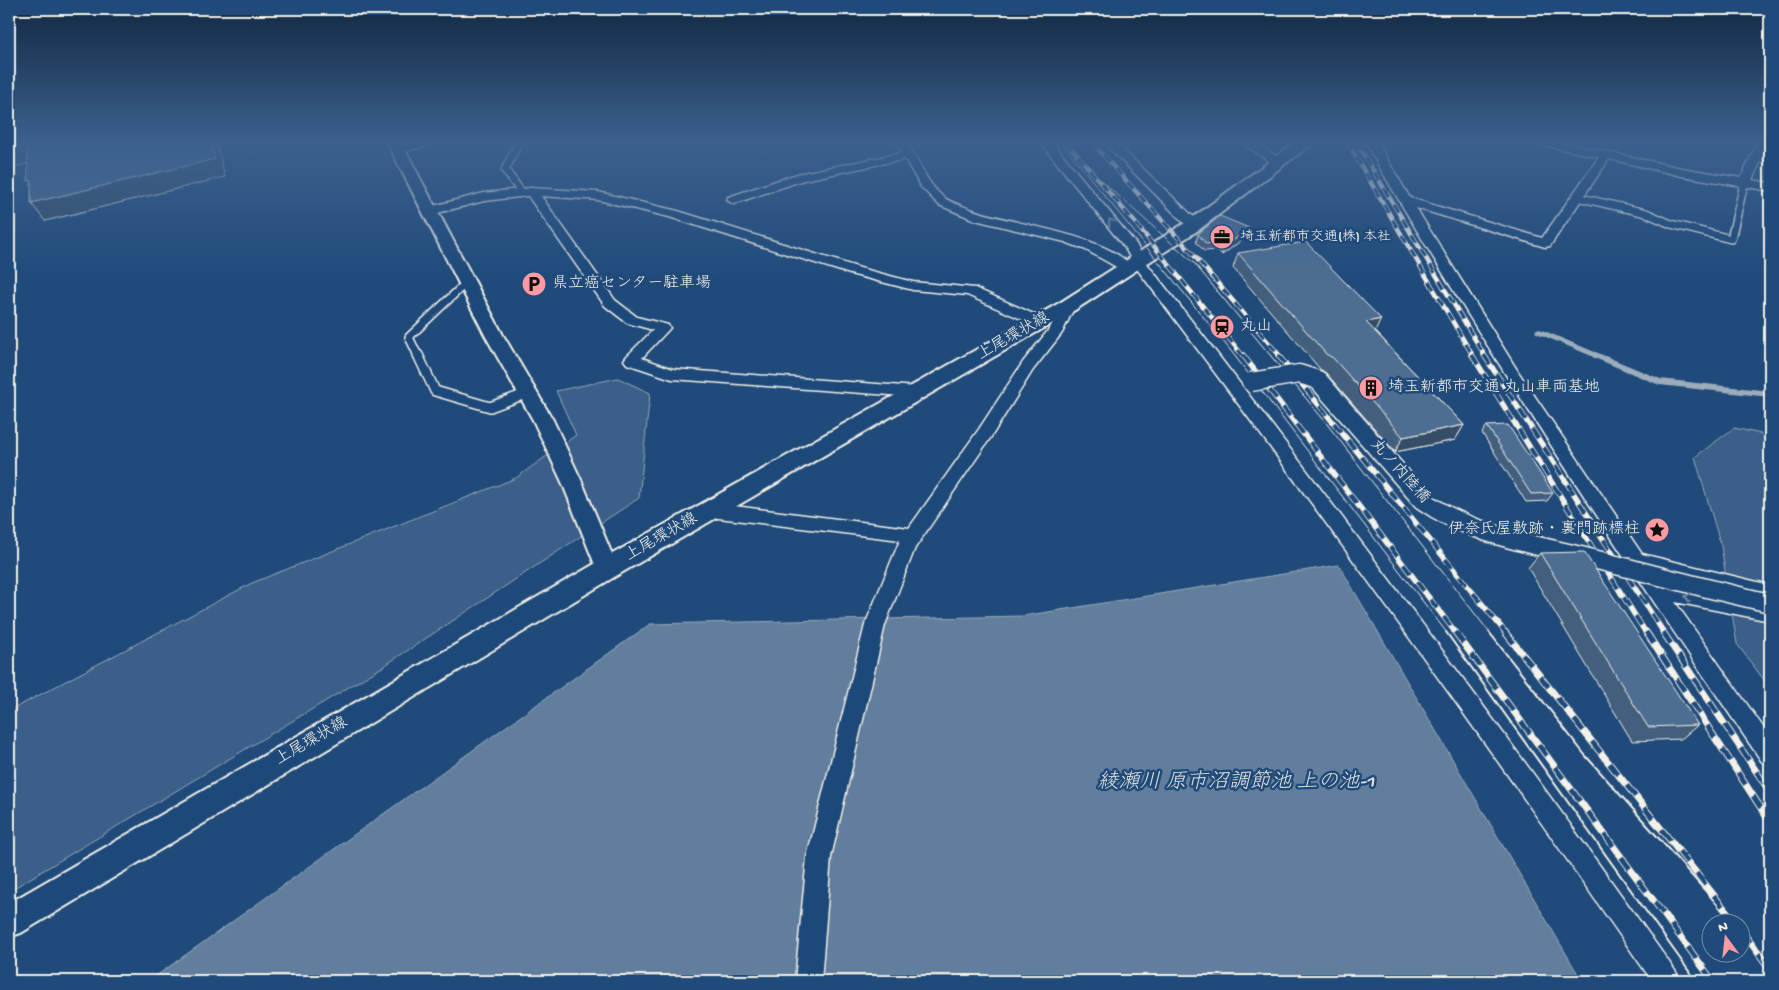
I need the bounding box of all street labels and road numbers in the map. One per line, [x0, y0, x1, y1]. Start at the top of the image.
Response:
street label: 上尾環状線 [974, 307, 1053, 365]
street label: 丸ノ内陸橋 [1365, 435, 1434, 508]
street label: 上尾環状線 [622, 508, 701, 566]
street label: 上尾環状線 [272, 712, 351, 770]

